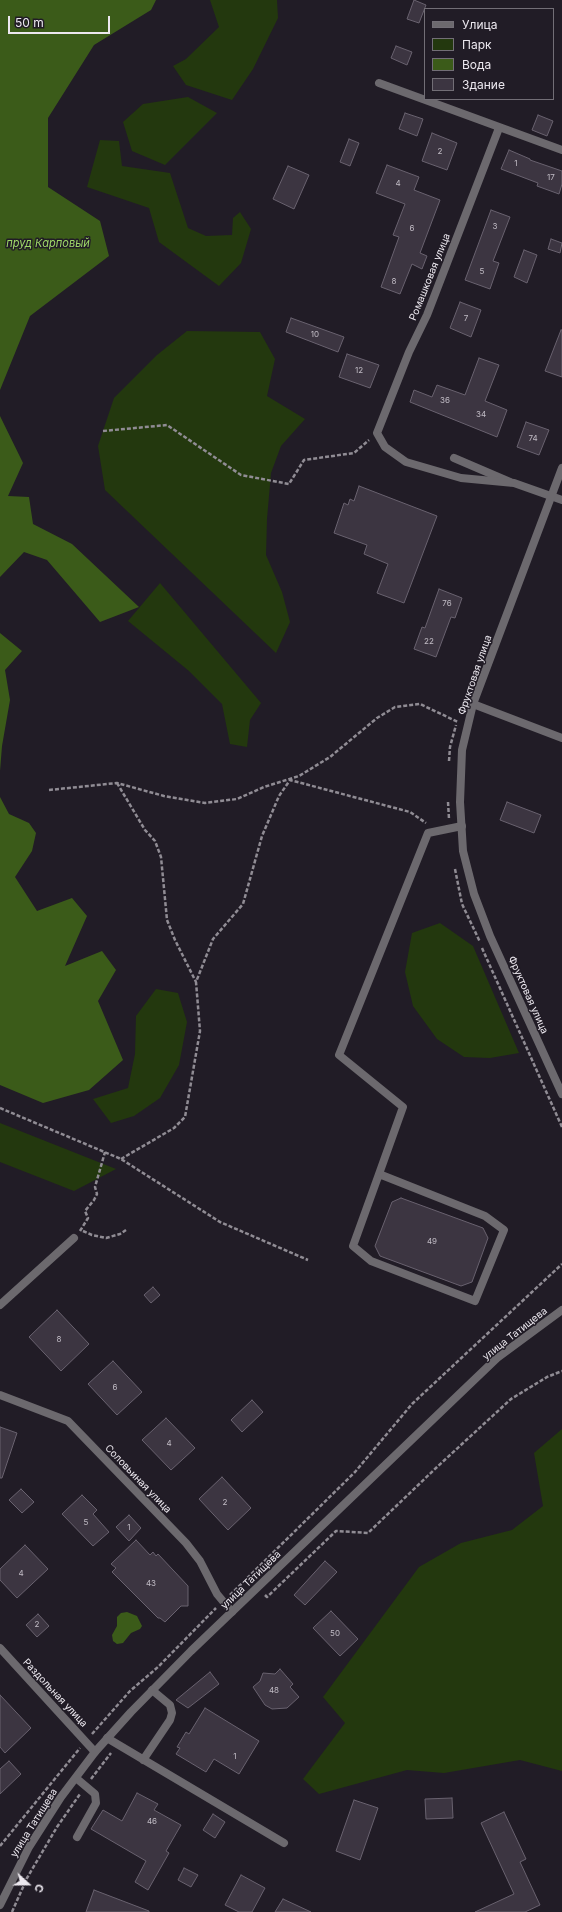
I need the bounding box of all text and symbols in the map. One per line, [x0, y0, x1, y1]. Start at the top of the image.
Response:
scale bar [10, 8, 112, 34]
legend [424, 8, 554, 100]
text: 50 m [15, 15, 44, 30]
text: Улица [462, 17, 497, 32]
text: Парк [462, 37, 492, 52]
text: Вода [462, 57, 491, 72]
text: Здание [462, 77, 505, 92]
house number: 2 [438, 147, 442, 157]
house number: 1 [514, 159, 518, 169]
house number: 17 [547, 173, 555, 183]
house number: 4 [395, 179, 401, 189]
house number: 3 [493, 222, 497, 232]
house number: 6 [410, 224, 414, 234]
street label: Ромашковая улица [407, 232, 453, 322]
water label: пруд Карповый [6, 237, 90, 251]
house number: 5 [480, 267, 484, 277]
house number: 8 [392, 277, 396, 287]
house number: 7 [464, 314, 468, 324]
house number: 10 [311, 330, 319, 340]
house number: 12 [355, 366, 363, 376]
house number: 36 [440, 396, 450, 406]
house number: 34 [476, 410, 486, 420]
house number: 74 [528, 434, 538, 444]
house number: 76 [442, 599, 452, 609]
street label: Фруктовая улица [456, 633, 494, 717]
house number: 22 [424, 637, 434, 647]
street label: Фруктовая улица [505, 954, 551, 1036]
house number: 49 [427, 1237, 437, 1247]
street label: улица Татищева [480, 1305, 550, 1363]
house number: 8 [57, 1335, 61, 1345]
house number: 6 [113, 1383, 117, 1393]
house number: 4 [166, 1439, 172, 1449]
street label: Соловьиная улица [102, 1442, 174, 1516]
house number: 2 [223, 1498, 227, 1508]
house number: 5 [84, 1518, 88, 1528]
house number: 1 [127, 1523, 131, 1533]
street label: улица Татищева [219, 1548, 283, 1612]
house number: 4 [18, 1569, 24, 1579]
house number: 43 [146, 1579, 156, 1589]
house number: 2 [35, 1620, 39, 1630]
house number: 50 [330, 1629, 340, 1639]
street label: Раздольная улица [20, 1656, 90, 1730]
house number: 48 [269, 1686, 279, 1696]
house number: 1 [233, 1752, 237, 1762]
street label: улица Татищева [8, 1786, 60, 1860]
house number: 46 [147, 1817, 157, 1827]
north arrow [8, 1864, 48, 1904]
text: С [31, 1882, 47, 1895]

